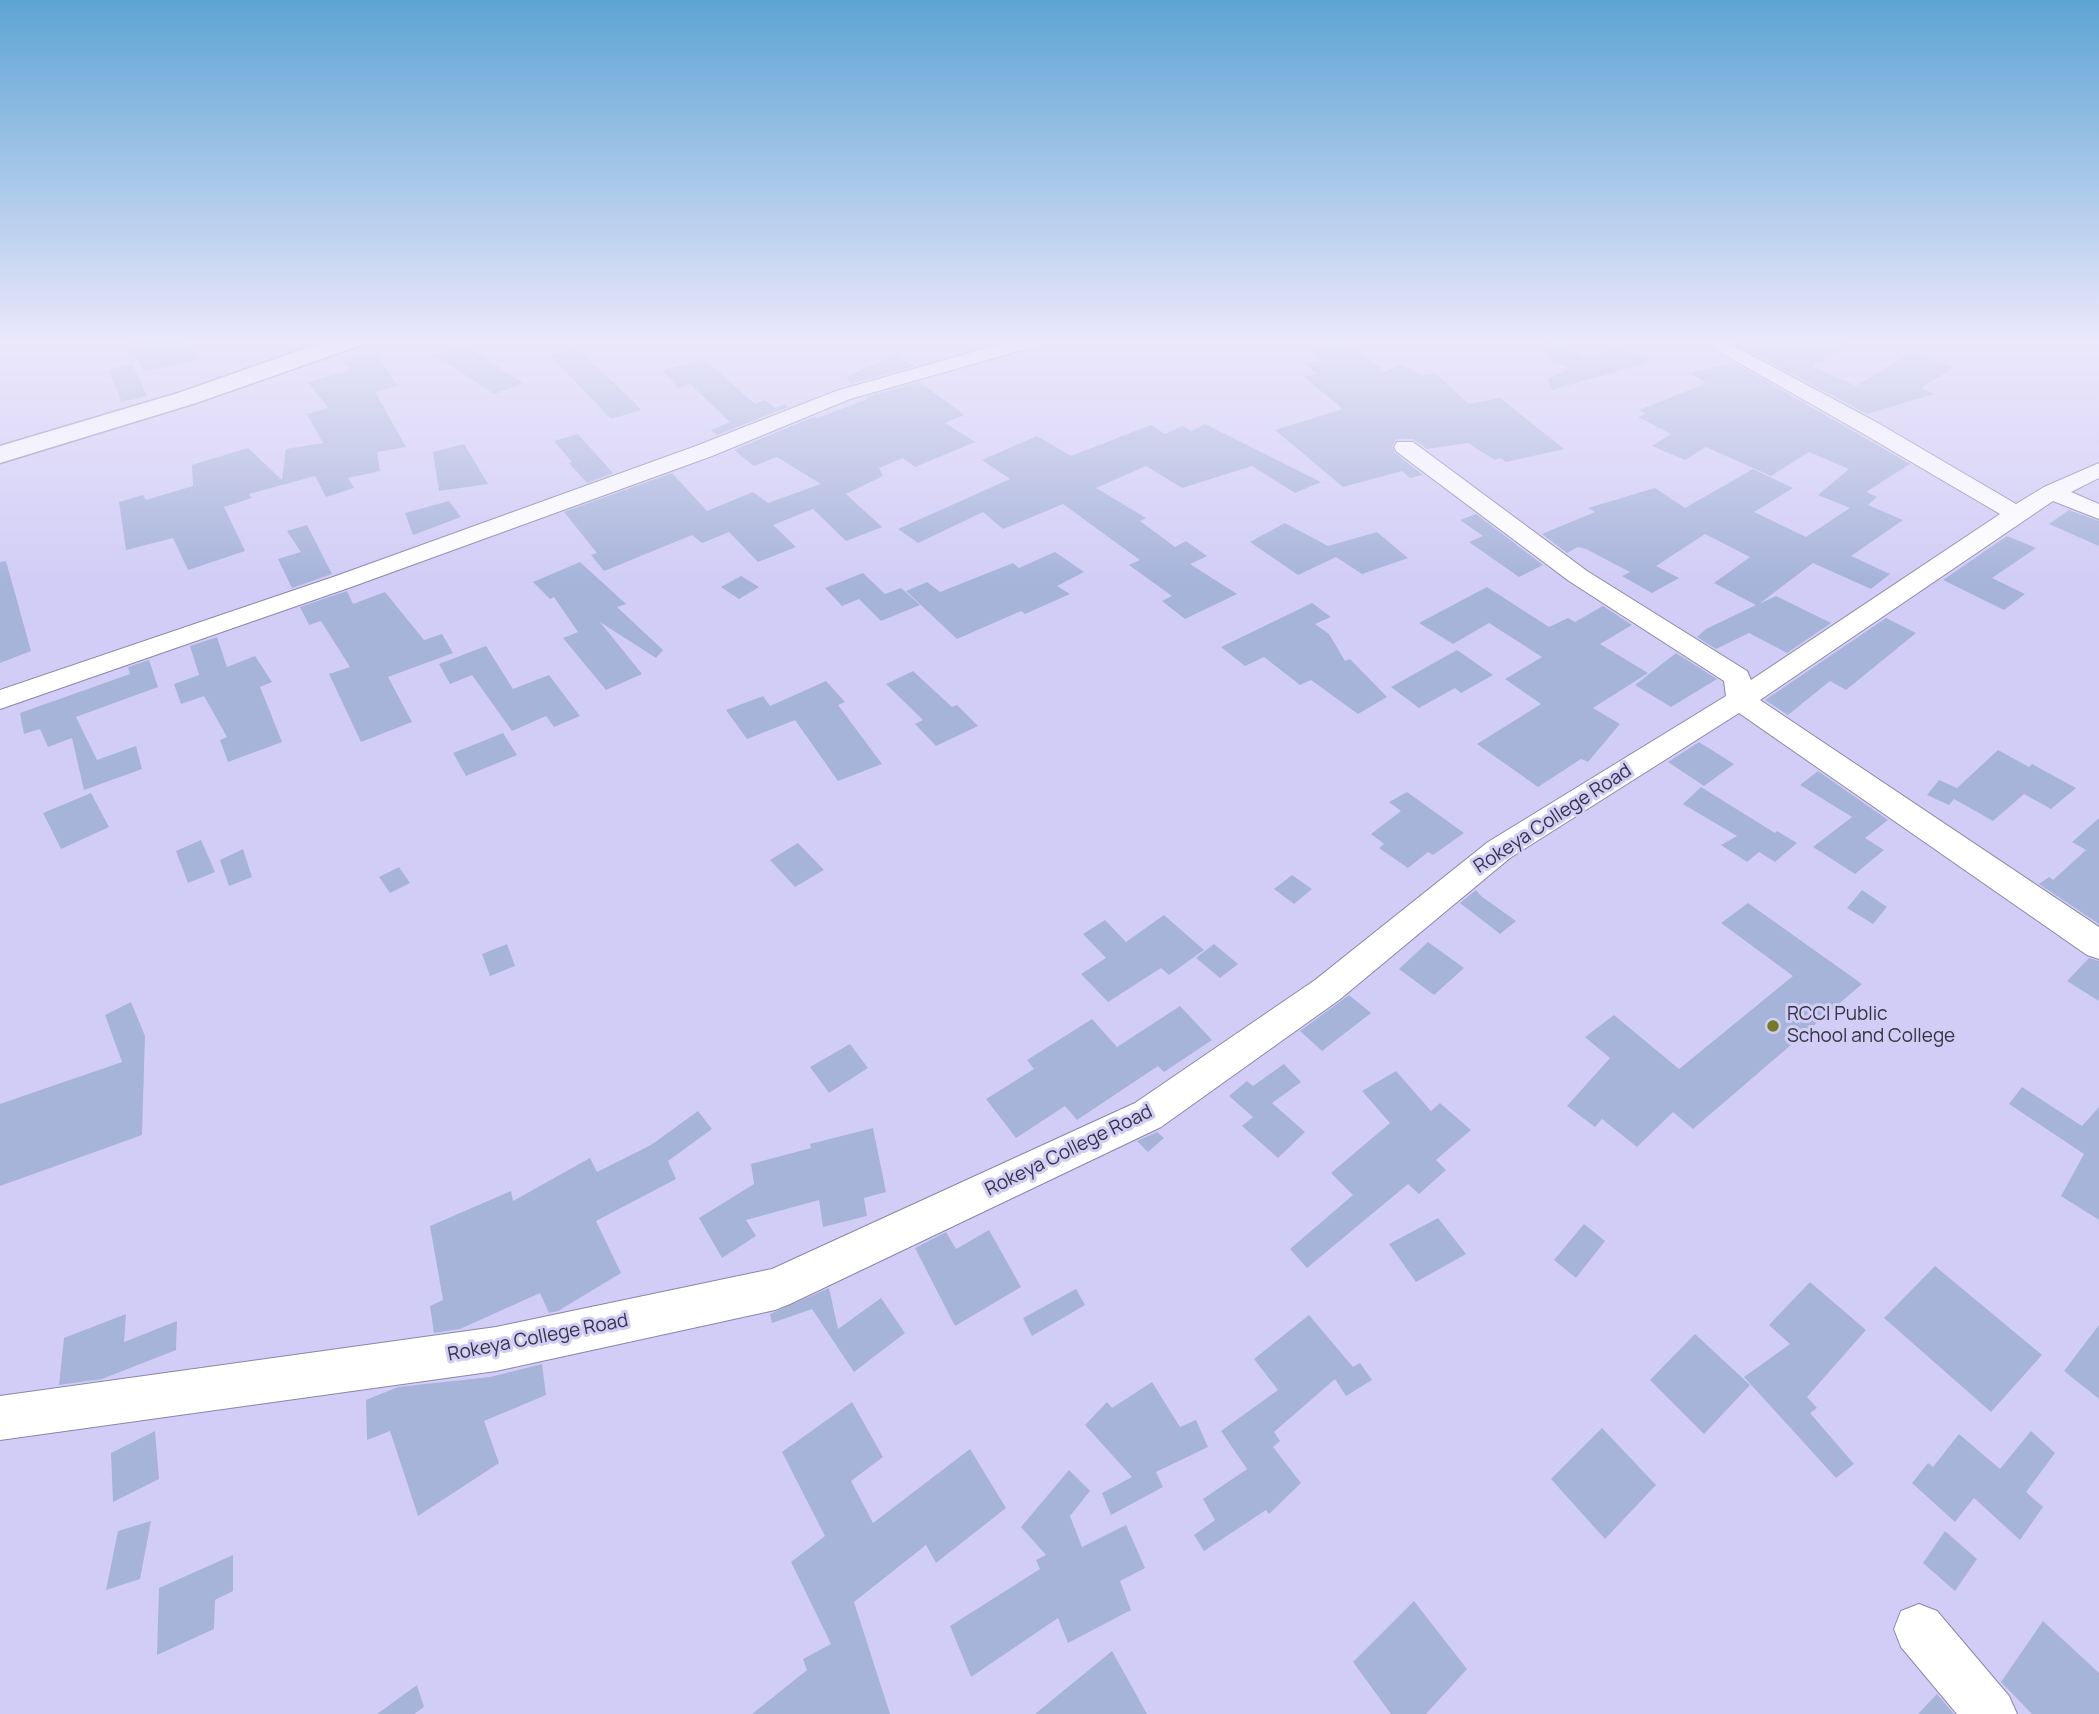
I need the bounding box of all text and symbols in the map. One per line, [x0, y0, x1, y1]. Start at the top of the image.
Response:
street label: Rokeya College Road [1470, 760, 1636, 878]
place label: RCCI Public School and College [1787, 1004, 1955, 1048]
marker: RCCI Public School and College [1765, 1018, 1781, 1034]
street label: Rokeya College Road [982, 1101, 1156, 1201]
street label: Rokeya College Road [446, 1309, 630, 1367]

